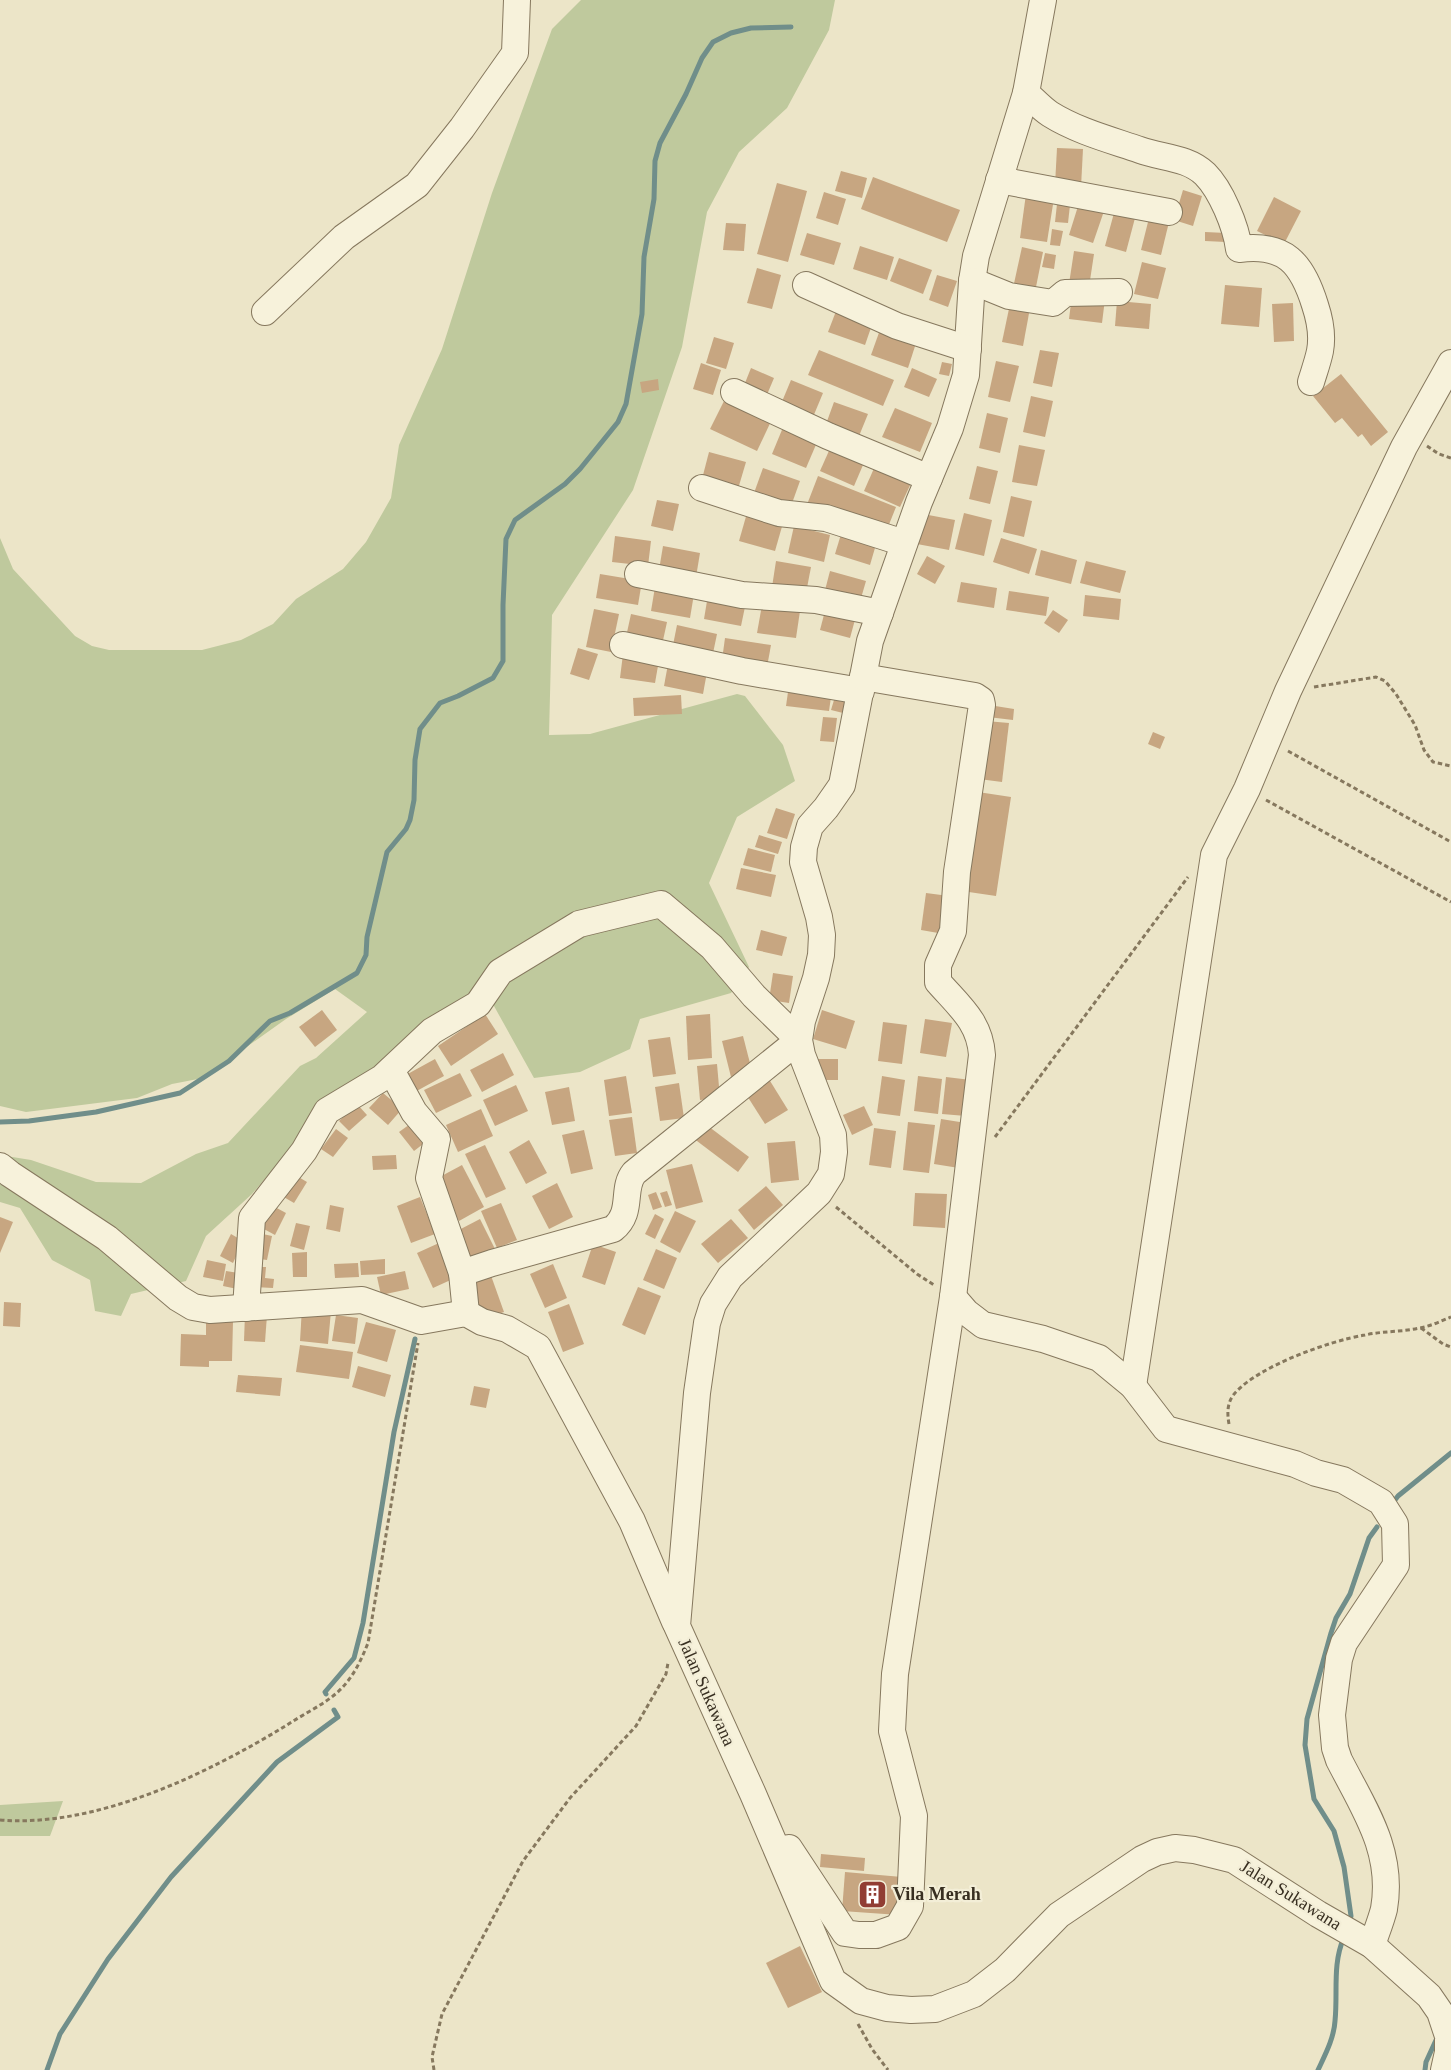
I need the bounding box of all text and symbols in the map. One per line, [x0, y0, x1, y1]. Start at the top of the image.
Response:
street label: Jalan Sukawana [674, 1635, 740, 1749]
street label: Jalan Sukawana [1237, 1856, 1345, 1934]
building icon: Vila Merah [856, 1878, 888, 1910]
place label: Vila Merah [893, 1884, 981, 1904]

